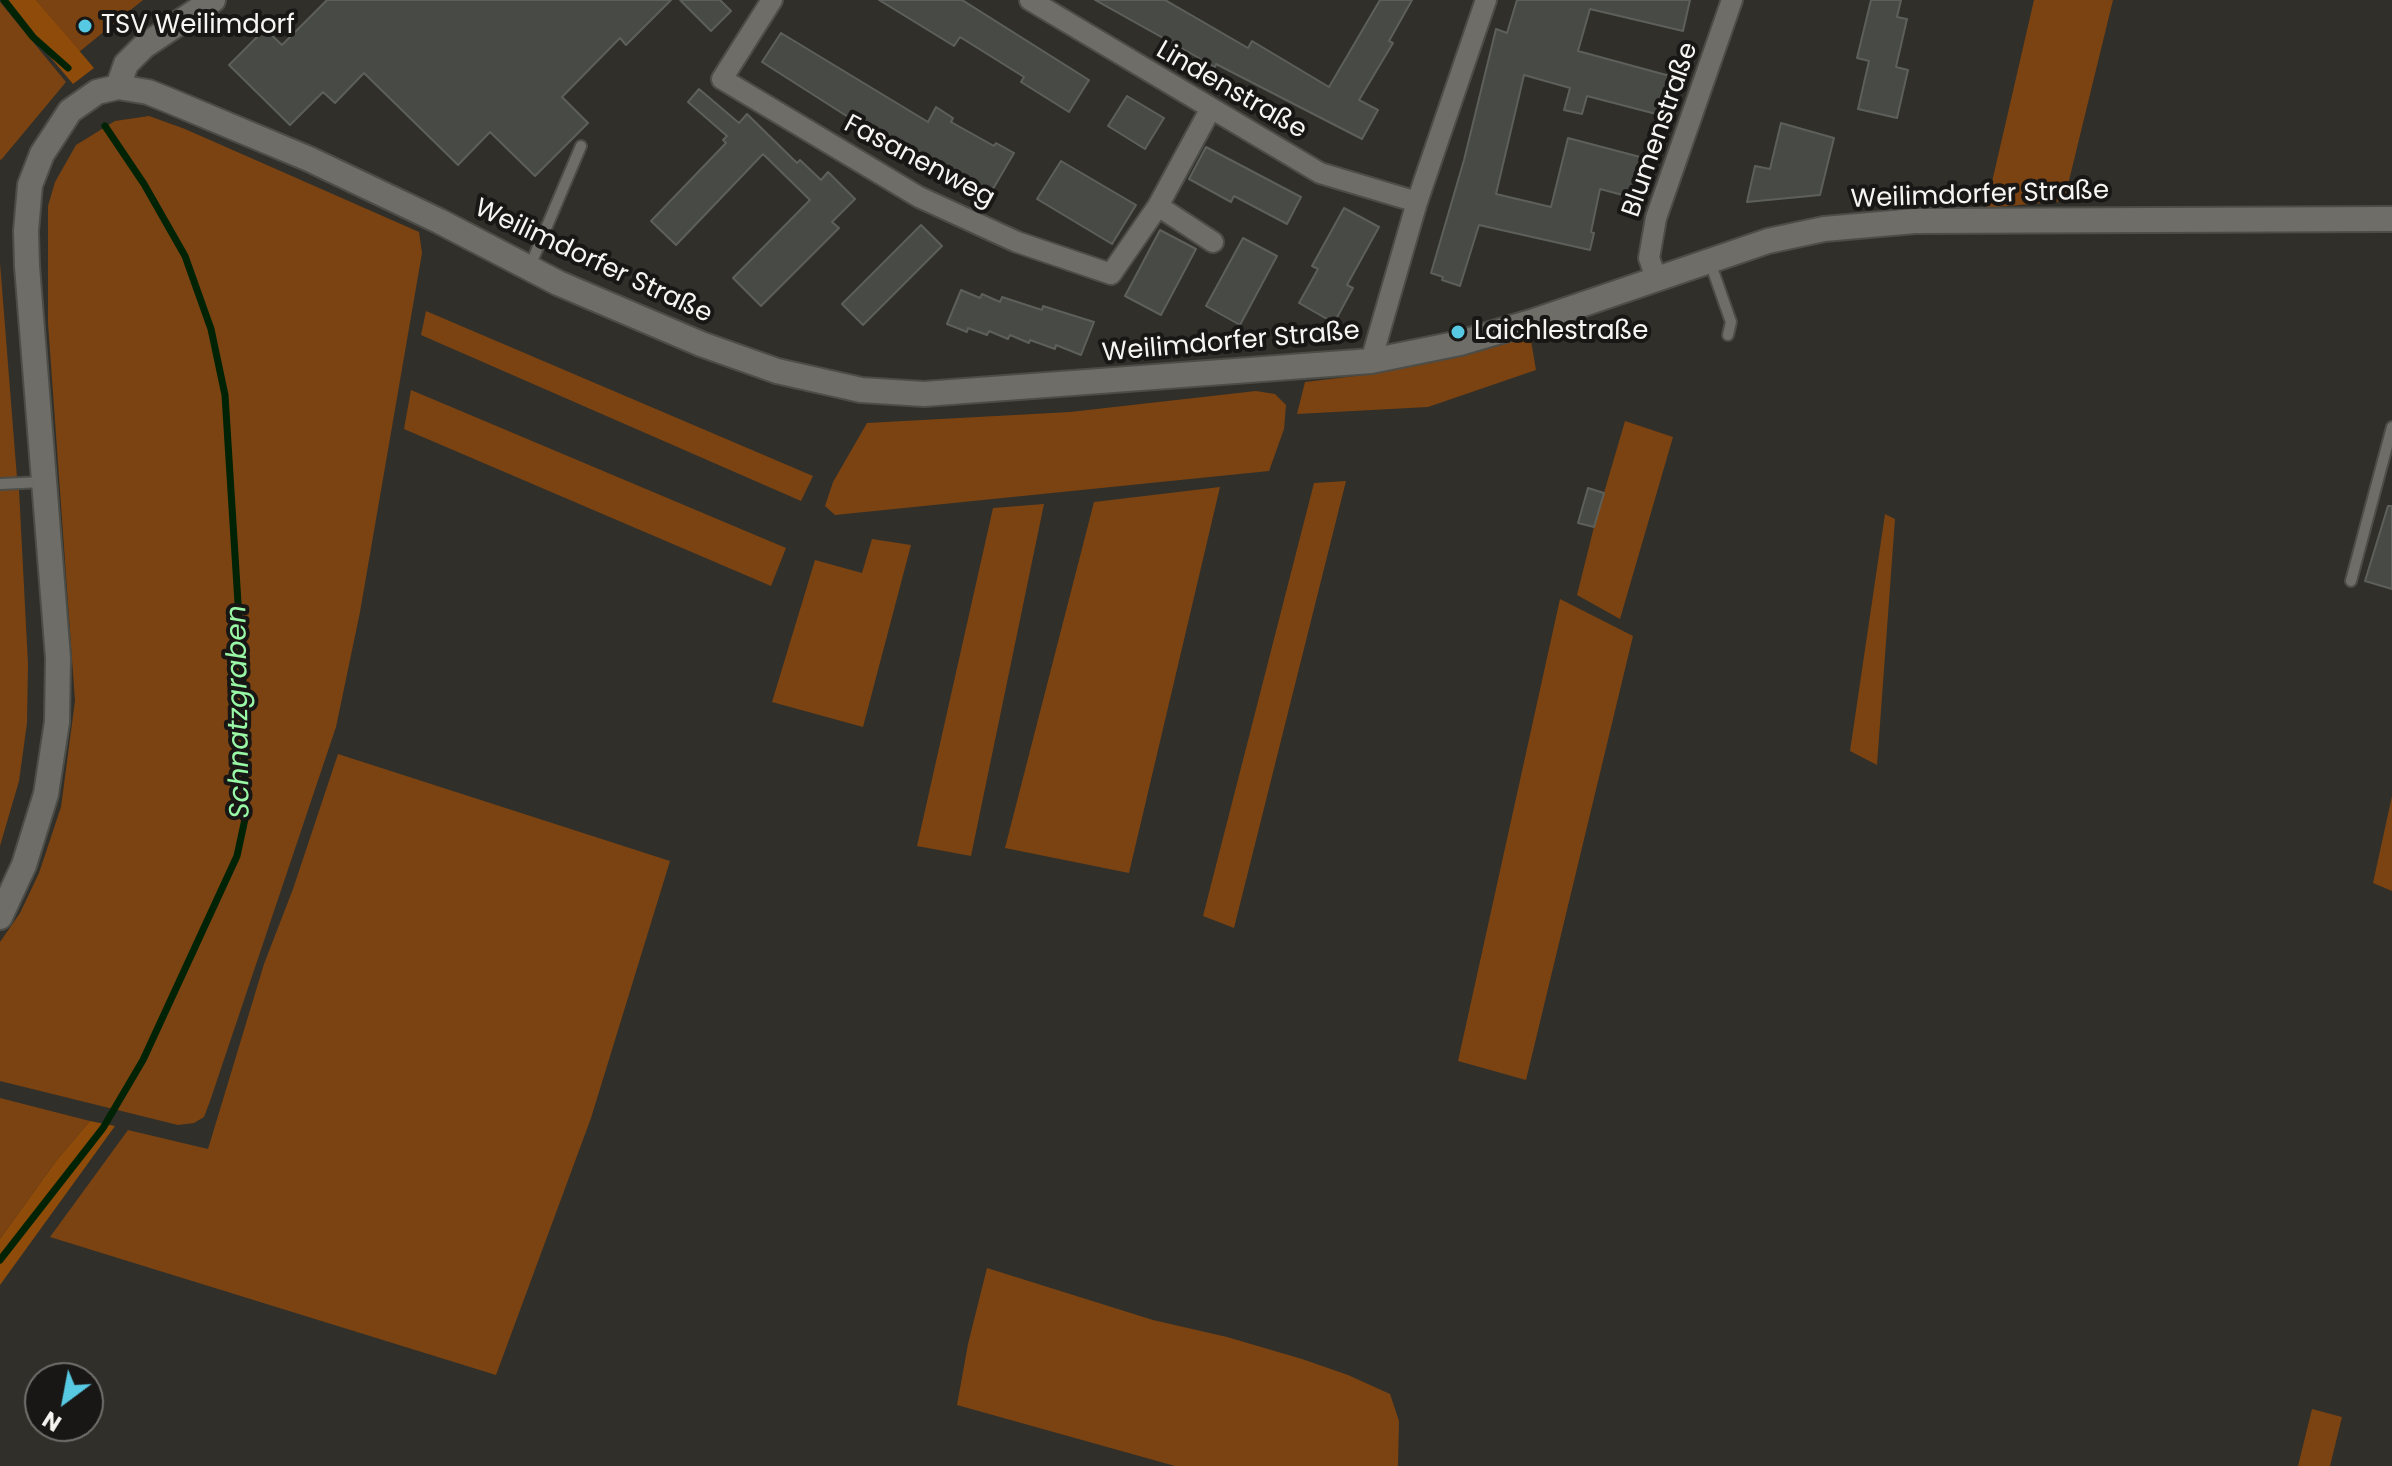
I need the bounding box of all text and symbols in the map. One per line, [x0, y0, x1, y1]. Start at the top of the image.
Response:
place label: TSV Weilimdorf [101, 10, 295, 42]
marker: TSV Weilimdorf [76, 17, 94, 35]
street label: Lindenstraße [1150, 35, 1312, 147]
street label: Blumenstraße [1617, 39, 1705, 221]
street label: Fasanenweg [838, 109, 1000, 215]
street label: Weilimdorfer Straße [1850, 176, 2110, 216]
street label: Weilimdorfer Straße [469, 193, 717, 331]
street label: Weilimdorfer Straße [1101, 316, 1361, 370]
place label: Laichlestraße [1474, 316, 1648, 348]
marker: Laichlestraße [1449, 323, 1467, 341]
water label: Schnatzgraben [221, 605, 259, 819]
north arrow [24, 1362, 104, 1442]
text: N [37, 1404, 67, 1439]

